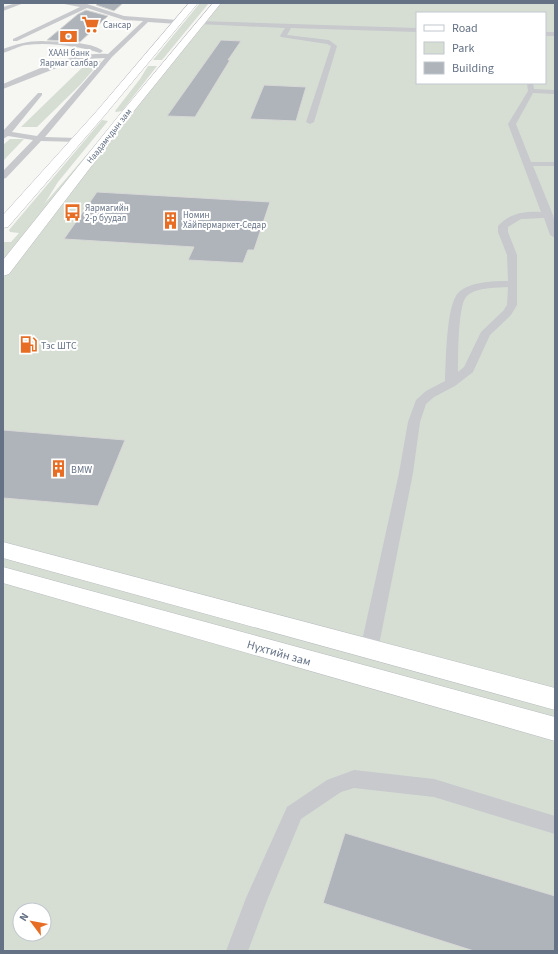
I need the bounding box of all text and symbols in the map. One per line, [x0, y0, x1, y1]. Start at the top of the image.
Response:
legend [416, 12, 546, 84]
supermarket icon: Сансар [80, 15, 100, 35]
place label: Сансар [103, 19, 131, 32]
text: Road [452, 20, 478, 37]
bank icon: ХААН банк Яармаг салбар [59, 26, 79, 46]
text: Park [452, 40, 474, 57]
place label: ХААН банк Яармаг салбар [40, 47, 98, 70]
text: Building [452, 60, 494, 77]
street label: Наадамчдын зам [84, 106, 135, 167]
place label: Яармагийн 2-р буудал [85, 202, 129, 225]
bus stop icon: Яармагийн 2-р буудал [62, 203, 82, 223]
place label: Номин Хайпермаркет-Седар [183, 209, 266, 232]
building icon: Номин Хайпермаркет-Седар [160, 210, 180, 230]
fuel station icon: Тэс ШТС [18, 335, 38, 355]
place label: Тэс ШТС [41, 339, 77, 353]
building icon: BMW [48, 459, 68, 479]
place label: BMW [71, 463, 92, 477]
street label: Нүхтийн зам [245, 636, 313, 671]
north arrow [12, 902, 52, 942]
text: N [16, 910, 32, 924]

